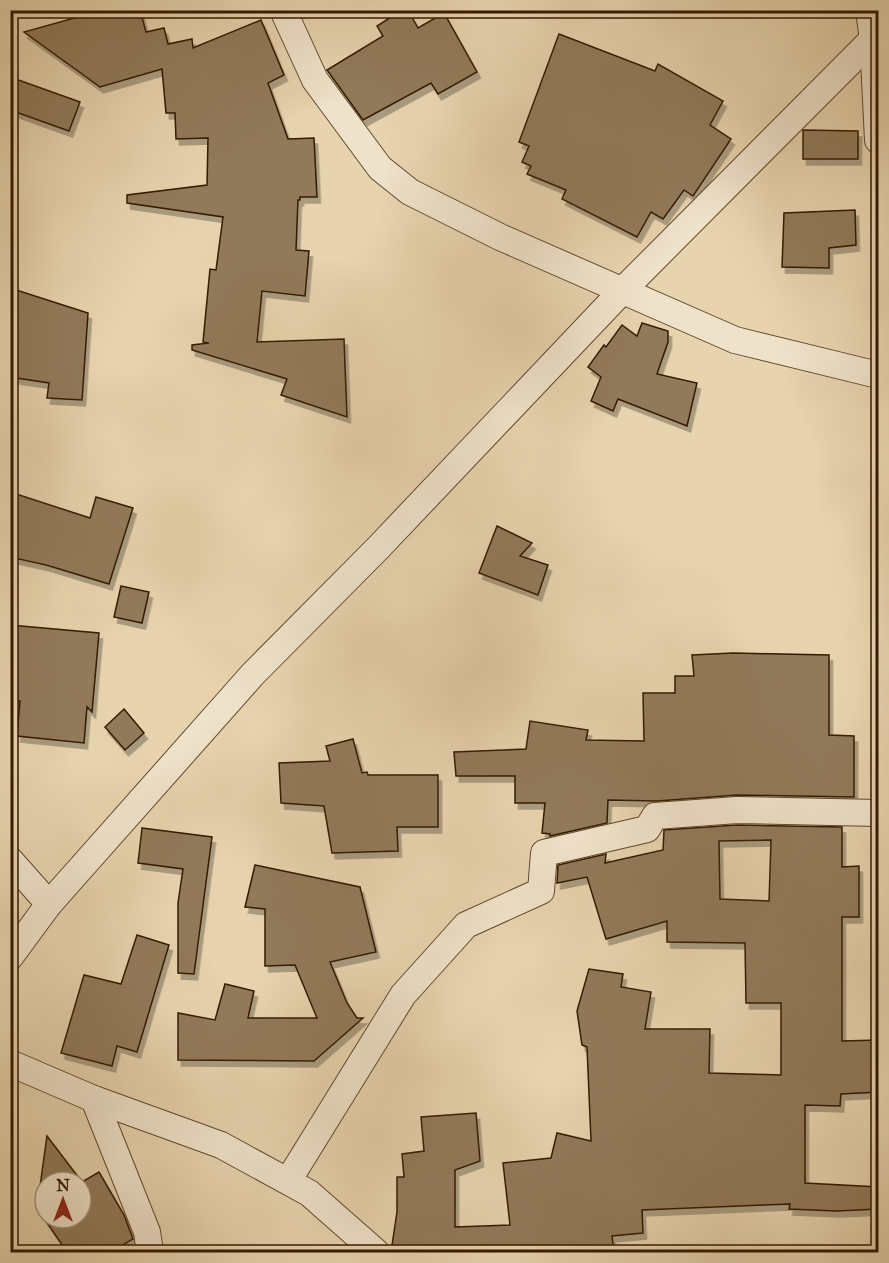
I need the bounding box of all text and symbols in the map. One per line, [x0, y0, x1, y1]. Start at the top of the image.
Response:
north arrow [33, 1170, 93, 1230]
text: N [56, 1176, 70, 1195]

